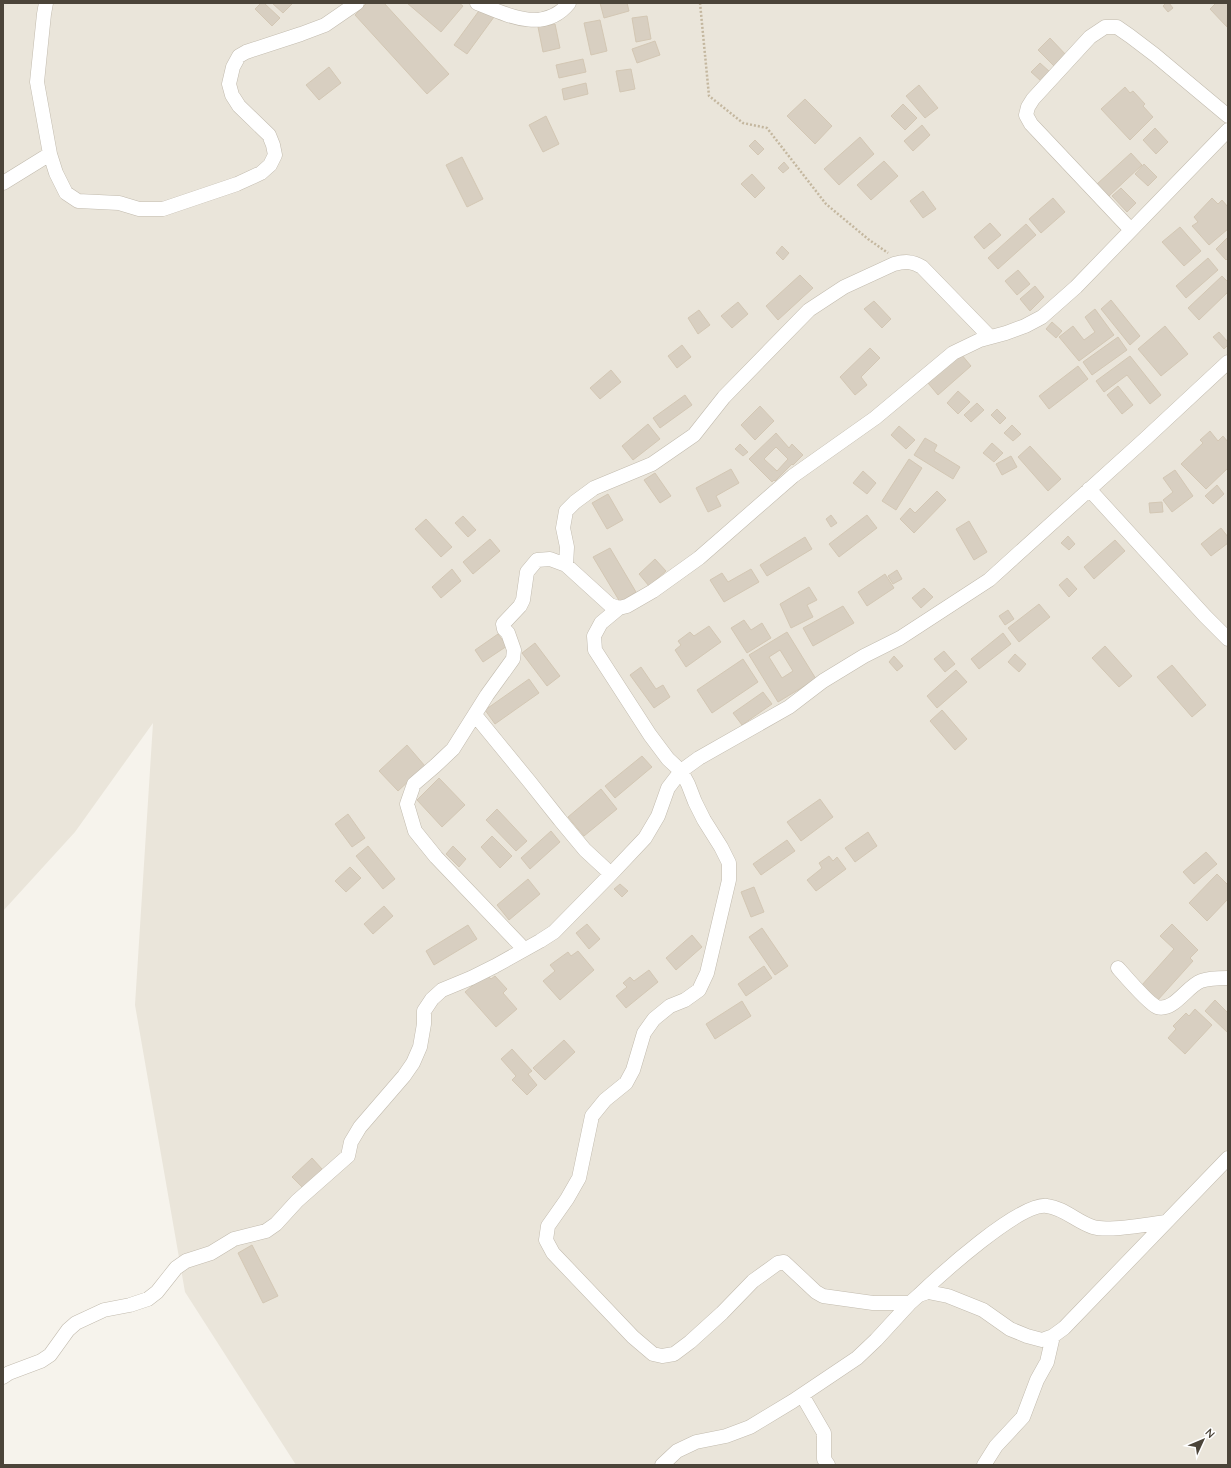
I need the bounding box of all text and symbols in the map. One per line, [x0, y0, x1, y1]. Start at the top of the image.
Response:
north arrow [1183, 1420, 1223, 1460]
text: N [1202, 1425, 1218, 1441]

